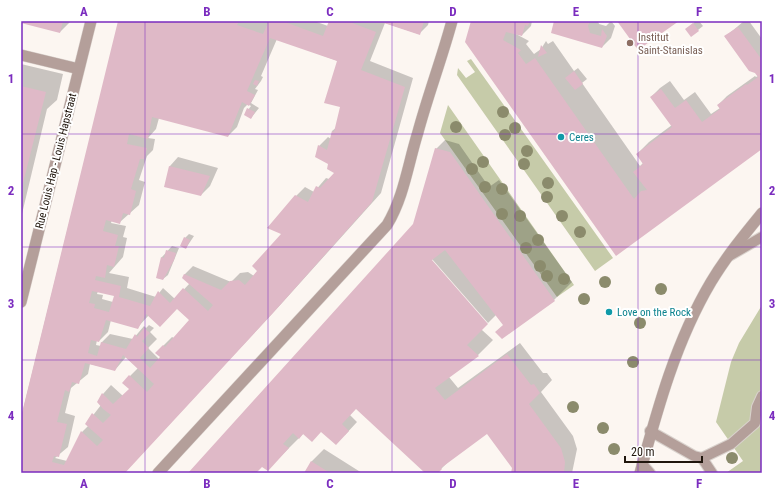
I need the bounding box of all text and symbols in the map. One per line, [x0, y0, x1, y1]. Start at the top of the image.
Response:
text: A [80, 4, 88, 19]
text: B [203, 4, 211, 19]
text: C [326, 4, 334, 19]
text: D [449, 4, 457, 19]
text: E [573, 4, 580, 19]
text: F [696, 4, 702, 19]
place label: Institut Saint-Stanislas [638, 31, 703, 57]
marker: Institut Saint-Stanislas [625, 38, 635, 48]
text: 1 [8, 71, 14, 86]
text: 1 [769, 71, 775, 86]
street label: Rue Louis Hap - Louis Hapstraat [33, 92, 79, 230]
place label: Ceres [569, 131, 594, 144]
marker: Ceres [556, 132, 566, 142]
text: 2 [8, 183, 15, 198]
text: 2 [769, 183, 776, 198]
text: 3 [8, 296, 14, 311]
text: 3 [769, 296, 775, 311]
place label: Love on the Rock [617, 306, 691, 319]
marker: Love on the Rock [604, 307, 614, 317]
text: 4 [8, 408, 15, 423]
text: 4 [769, 408, 776, 423]
scale bar [625, 438, 702, 464]
text: 20 m [631, 445, 655, 459]
text: A [80, 476, 88, 491]
text: B [203, 476, 211, 491]
text: C [326, 476, 334, 491]
text: D [449, 476, 457, 491]
text: E [573, 476, 580, 491]
text: F [696, 476, 702, 491]

